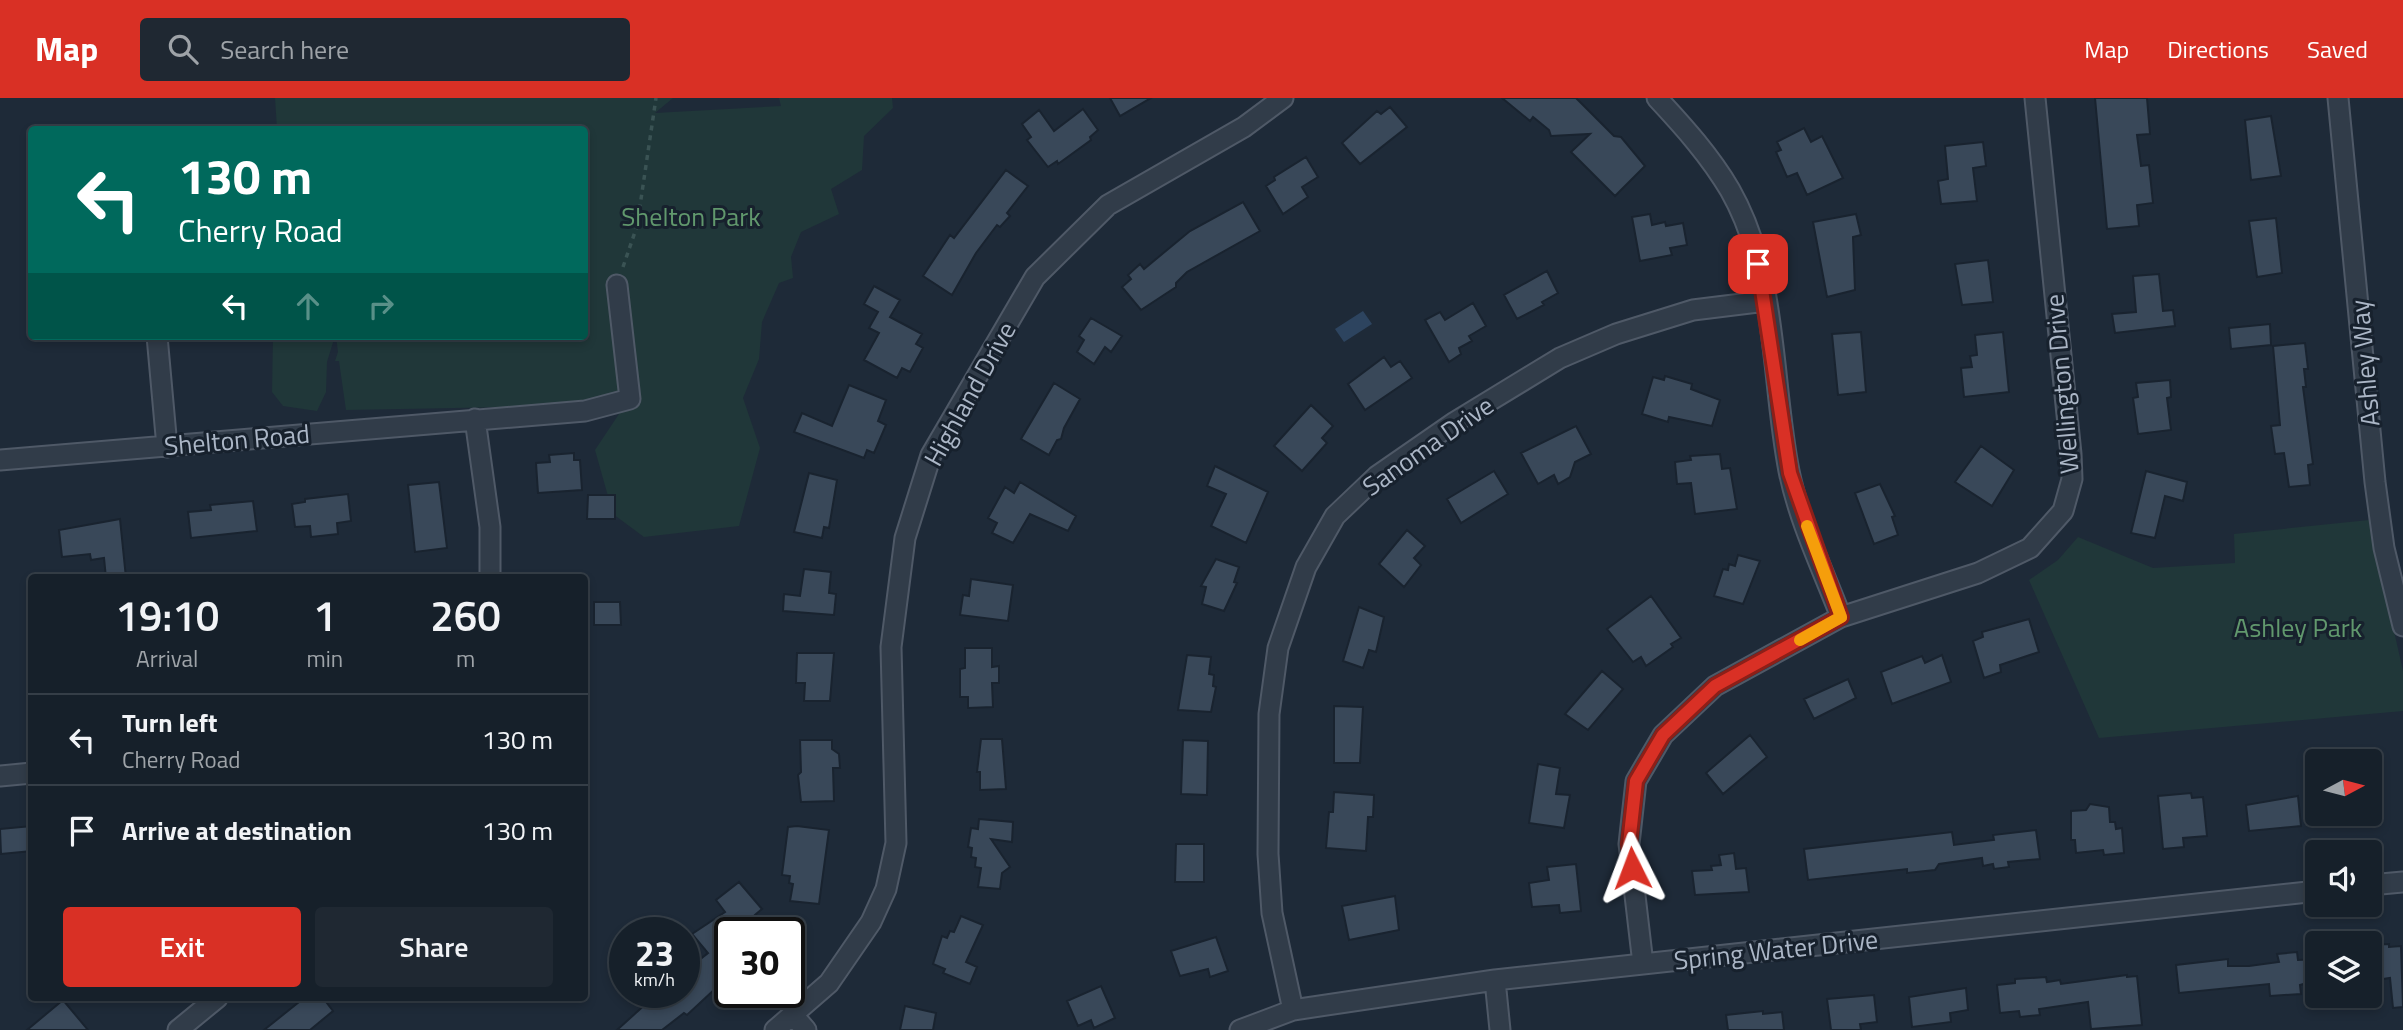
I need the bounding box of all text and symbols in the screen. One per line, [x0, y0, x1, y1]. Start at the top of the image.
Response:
search box [140, 18, 630, 81]
text: Map [35, 24, 98, 74]
icon: search [164, 30, 202, 68]
text: Search here [220, 30, 349, 69]
text: Map [2084, 31, 2129, 67]
text: Directions [2167, 31, 2269, 67]
text: Saved [2307, 31, 2368, 67]
text: 130 m [178, 138, 312, 213]
icon: left [63, 154, 154, 245]
park label: Shelton Park [621, 197, 761, 236]
text: Cherry Road [178, 206, 343, 254]
pin [1728, 234, 1788, 294]
icon: arrive [1739, 245, 1777, 283]
icon: left [216, 287, 254, 325]
icon: ahead [289, 287, 327, 325]
icon: right [362, 287, 400, 325]
street label: Wellington Drive [2034, 293, 2089, 475]
street label: Ashley Way [2340, 298, 2389, 428]
street label: Highland Drive [914, 314, 1025, 473]
street label: Sanoma Drive [1354, 386, 1501, 505]
street label: Shelton Road [163, 414, 311, 465]
text: 19:10 [115, 583, 219, 647]
text: 1 [313, 583, 337, 647]
text: 260 [430, 583, 501, 647]
park label: Ashley Park [2234, 608, 2362, 647]
text: Arrival [136, 641, 198, 676]
text: min [306, 641, 343, 676]
text: m [456, 641, 475, 676]
text: Turn left [122, 703, 217, 742]
text: 130 m [482, 720, 553, 759]
icon: left [63, 721, 101, 759]
text: Cherry Road [122, 742, 240, 777]
north arrow [2305, 749, 2382, 826]
map controls [2305, 749, 2382, 1008]
text: Arrive at destination [122, 811, 352, 850]
text: 130 m [482, 811, 553, 850]
icon: arrive [63, 812, 101, 850]
position arrow [1595, 831, 1669, 905]
button: sound [2305, 840, 2382, 917]
button: Exit [63, 907, 301, 987]
button: Share [315, 907, 553, 987]
speed limit sign: 30 [714, 917, 805, 1008]
street label: Spring Water Drive [1672, 919, 1880, 980]
text: 23 [635, 926, 674, 980]
button: layers [2305, 931, 2382, 1008]
text: km/h [634, 966, 675, 993]

